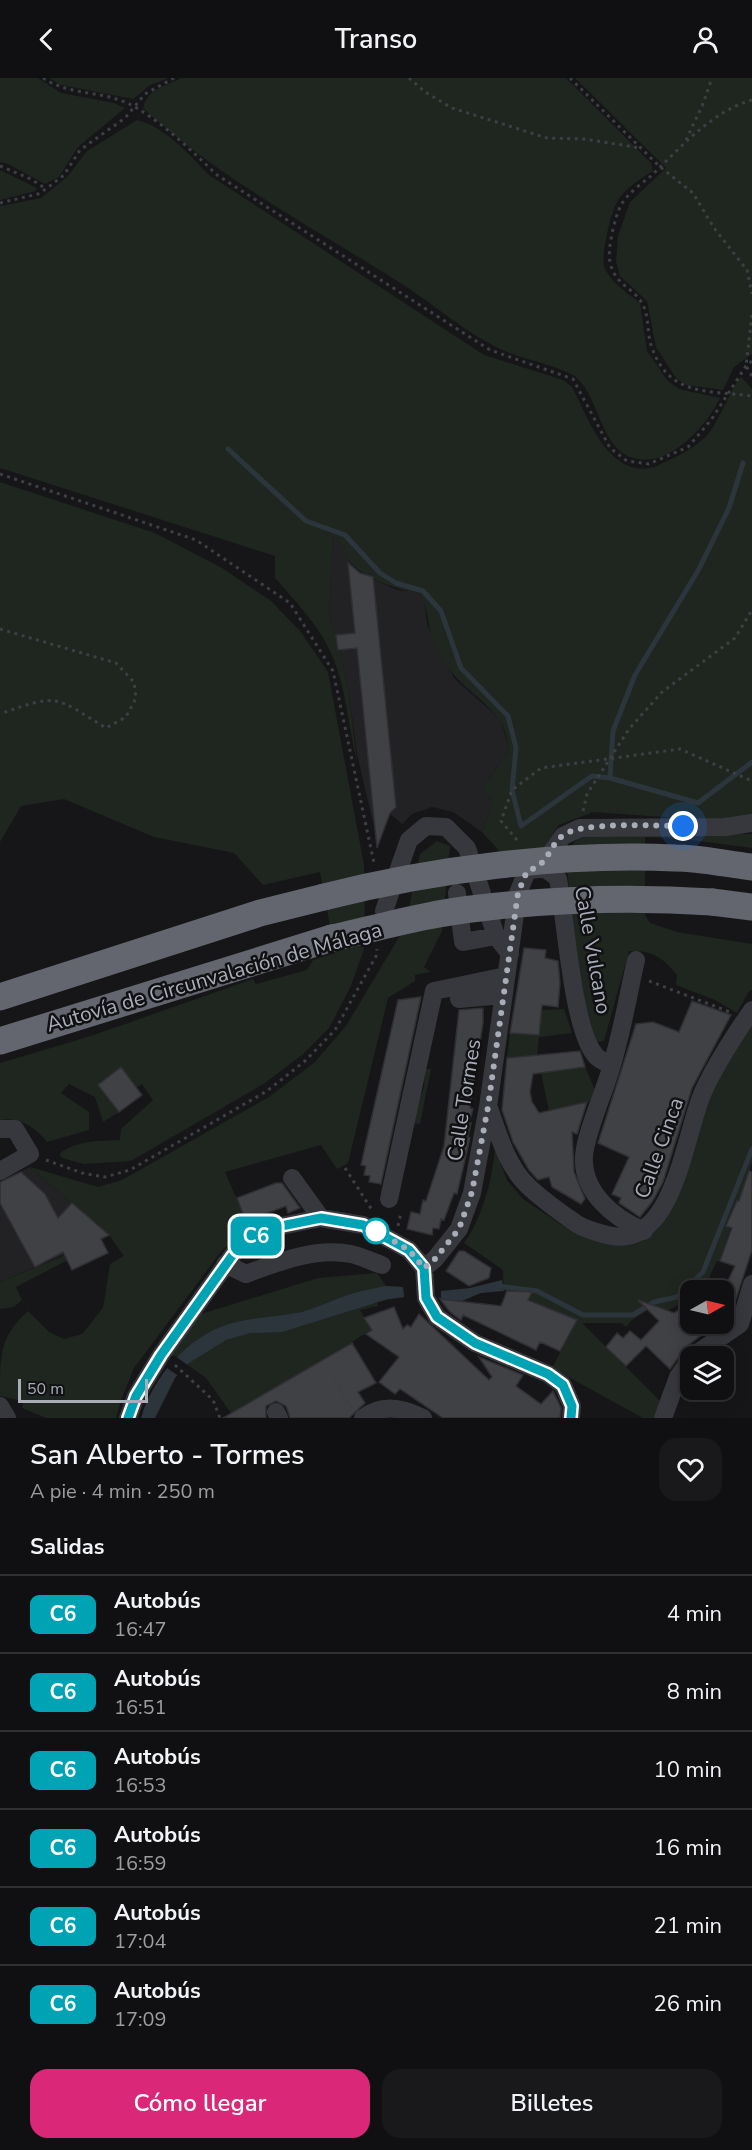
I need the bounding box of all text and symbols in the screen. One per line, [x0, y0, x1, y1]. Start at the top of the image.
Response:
text: Transo [335, 21, 417, 58]
icon: back [30, 23, 63, 56]
icon: person [689, 23, 722, 56]
your location [668, 811, 698, 841]
street label: Calle Vulcano [568, 884, 618, 1016]
street label: Autovía de Circunvalación de Málaga [43, 916, 385, 1038]
street label: Calle Tormes [441, 1037, 487, 1163]
street label: Calle Cinca [628, 1094, 690, 1202]
line badge: C6 [229, 1216, 283, 1256]
unlabelled marker [363, 1218, 389, 1244]
text: C6 [243, 1222, 269, 1250]
north arrow [680, 1280, 734, 1334]
map controls [680, 1280, 734, 1400]
button: layers [680, 1346, 734, 1400]
scale bar [18, 1376, 148, 1404]
text: 50 m [27, 1378, 64, 1400]
text: San Alberto - Tormes [30, 1436, 305, 1474]
button: heart [659, 1438, 722, 1501]
text: A pie · 4 min · 250 m [30, 1478, 215, 1505]
text: Salidas [30, 1532, 105, 1562]
text: Autobús [114, 1586, 201, 1616]
text: 4 min [667, 1599, 722, 1629]
text: C6 [50, 1600, 76, 1628]
text: 16:47 [114, 1616, 167, 1643]
text: Autobús [114, 1664, 201, 1694]
text: 8 min [667, 1677, 722, 1707]
text: C6 [50, 1678, 76, 1706]
text: 16:51 [114, 1694, 167, 1721]
text: Autobús [114, 1742, 201, 1772]
text: 10 min [654, 1755, 722, 1785]
text: C6 [50, 1756, 76, 1784]
text: 16:53 [114, 1772, 167, 1799]
text: Autobús [114, 1820, 201, 1850]
text: 16 min [654, 1833, 722, 1863]
text: C6 [50, 1834, 76, 1862]
text: 16:59 [114, 1850, 167, 1877]
text: Autobús [114, 1898, 201, 1928]
text: 21 min [654, 1911, 722, 1941]
text: C6 [50, 1912, 76, 1940]
text: 17:04 [114, 1928, 167, 1955]
text: Autobús [114, 1976, 201, 2006]
text: 26 min [654, 1989, 722, 2019]
text: C6 [50, 1990, 76, 2018]
text: 17:09 [114, 2006, 167, 2033]
button: Cómo llegar [30, 2069, 370, 2138]
button: Billetes [382, 2069, 722, 2138]

